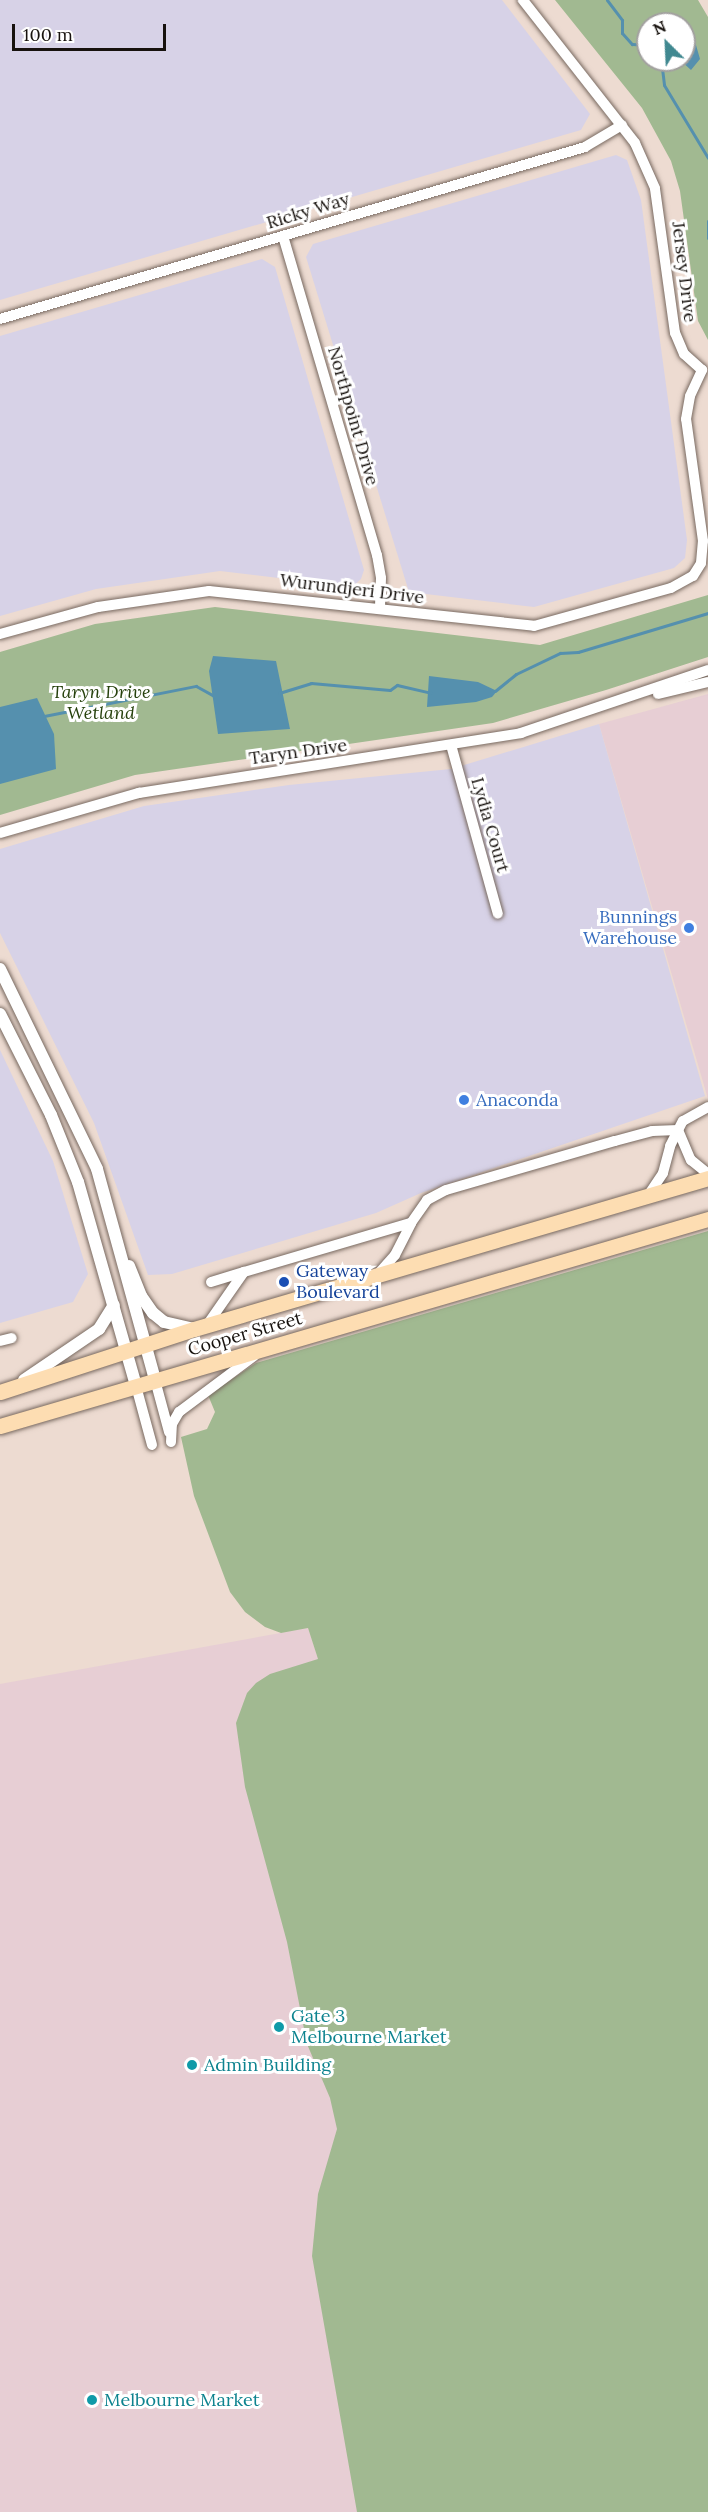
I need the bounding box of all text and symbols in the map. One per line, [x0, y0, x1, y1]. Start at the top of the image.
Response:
scale bar [15, 12, 170, 50]
north arrow [636, 12, 696, 72]
text: N [650, 16, 669, 39]
text: 100 m [23, 23, 73, 46]
street label: Ricky Way [264, 188, 352, 234]
street label: Jersey Drive [667, 220, 701, 324]
street label: Northpoint Drive [323, 344, 383, 488]
street label: Wurundjeri Drive [279, 569, 425, 609]
park label: Taryn Drive Wetland [51, 682, 151, 724]
street label: Taryn Drive [248, 734, 348, 770]
street label: Lydia Court [466, 775, 514, 875]
place label: Bunnings Warehouse [583, 907, 677, 950]
marker: Bunnings Warehouse [682, 921, 696, 935]
place label: Anaconda [476, 1089, 558, 1111]
marker: Anaconda [457, 1093, 471, 1107]
place label: Gateway Boulevard [296, 1261, 380, 1304]
marker: Gateway Boulevard [277, 1275, 291, 1289]
street label: Cooper Street [185, 1307, 305, 1361]
place label: Gate 3 Melbourne Market [291, 2006, 447, 2048]
marker: Gate 3 Melbourne Market [272, 2020, 286, 2034]
place label: Admin Building [204, 2054, 331, 2076]
marker: Admin Building [185, 2058, 199, 2072]
place label: Melbourne Market [104, 2389, 260, 2411]
marker: Melbourne Market [85, 2393, 99, 2407]

